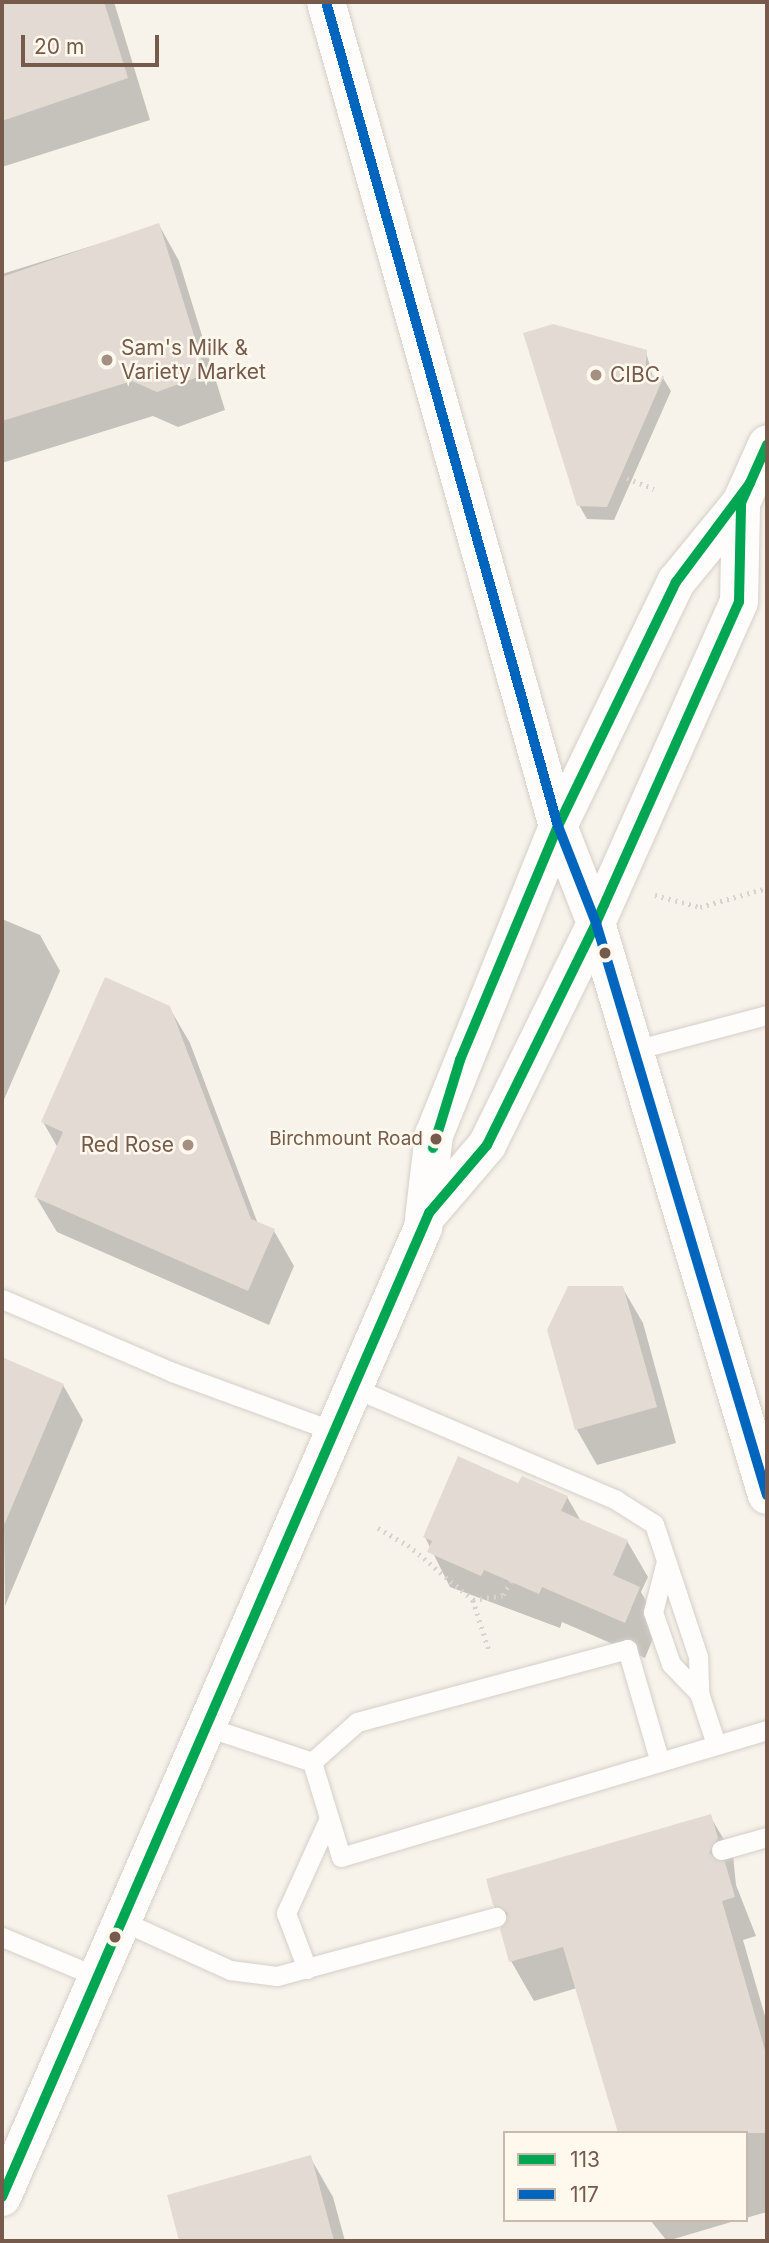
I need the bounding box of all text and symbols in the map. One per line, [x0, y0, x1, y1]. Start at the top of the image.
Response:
scale bar [24, 21, 163, 65]
text: 20 m [34, 34, 84, 59]
place label: Sam's Milk & Variety Market [121, 335, 266, 385]
marker: Sam's Milk & Variety Market [99, 352, 115, 368]
place label: CIBC [610, 362, 660, 388]
marker: CIBC [588, 367, 604, 383]
unlabelled marker [598, 946, 612, 960]
place label: Birchmount Road [269, 1128, 423, 1150]
place label: Red Rose [81, 1132, 174, 1158]
marker: Birchmount Road [429, 1132, 443, 1146]
marker: Red Rose [180, 1137, 196, 1153]
unlabelled marker [108, 1930, 122, 1944]
legend [503, 2131, 748, 2222]
text: 113 [570, 2147, 600, 2172]
text: 117 [570, 2182, 599, 2207]

